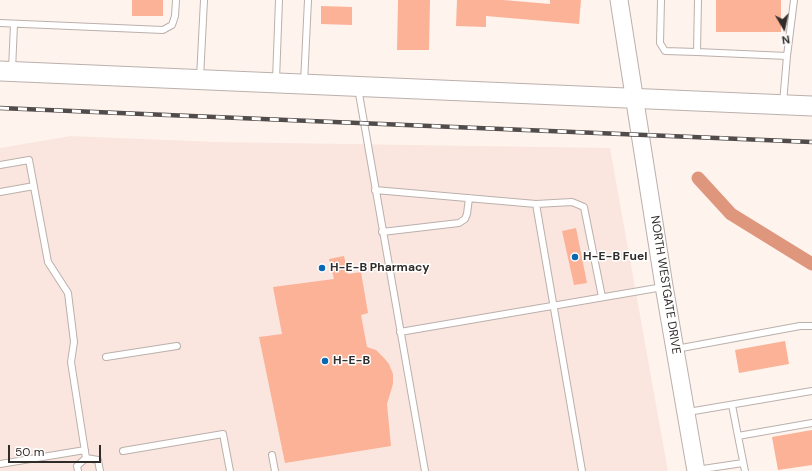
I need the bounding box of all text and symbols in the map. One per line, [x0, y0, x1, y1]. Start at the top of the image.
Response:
north arrow [764, 8, 804, 48]
text: N [781, 32, 791, 47]
street label: NORTH WESTGATE DRIVE [647, 215, 683, 355]
place label: H-E-B Fuel [583, 250, 647, 264]
marker: H-E-B Fuel [570, 252, 580, 262]
place label: H-E-B Pharmacy [330, 261, 429, 275]
marker: H-E-B Pharmacy [317, 263, 327, 273]
place label: H-E-B [333, 354, 370, 368]
marker: H-E-B [320, 356, 330, 366]
scale bar [10, 437, 103, 463]
text: 50 m [15, 444, 44, 460]

